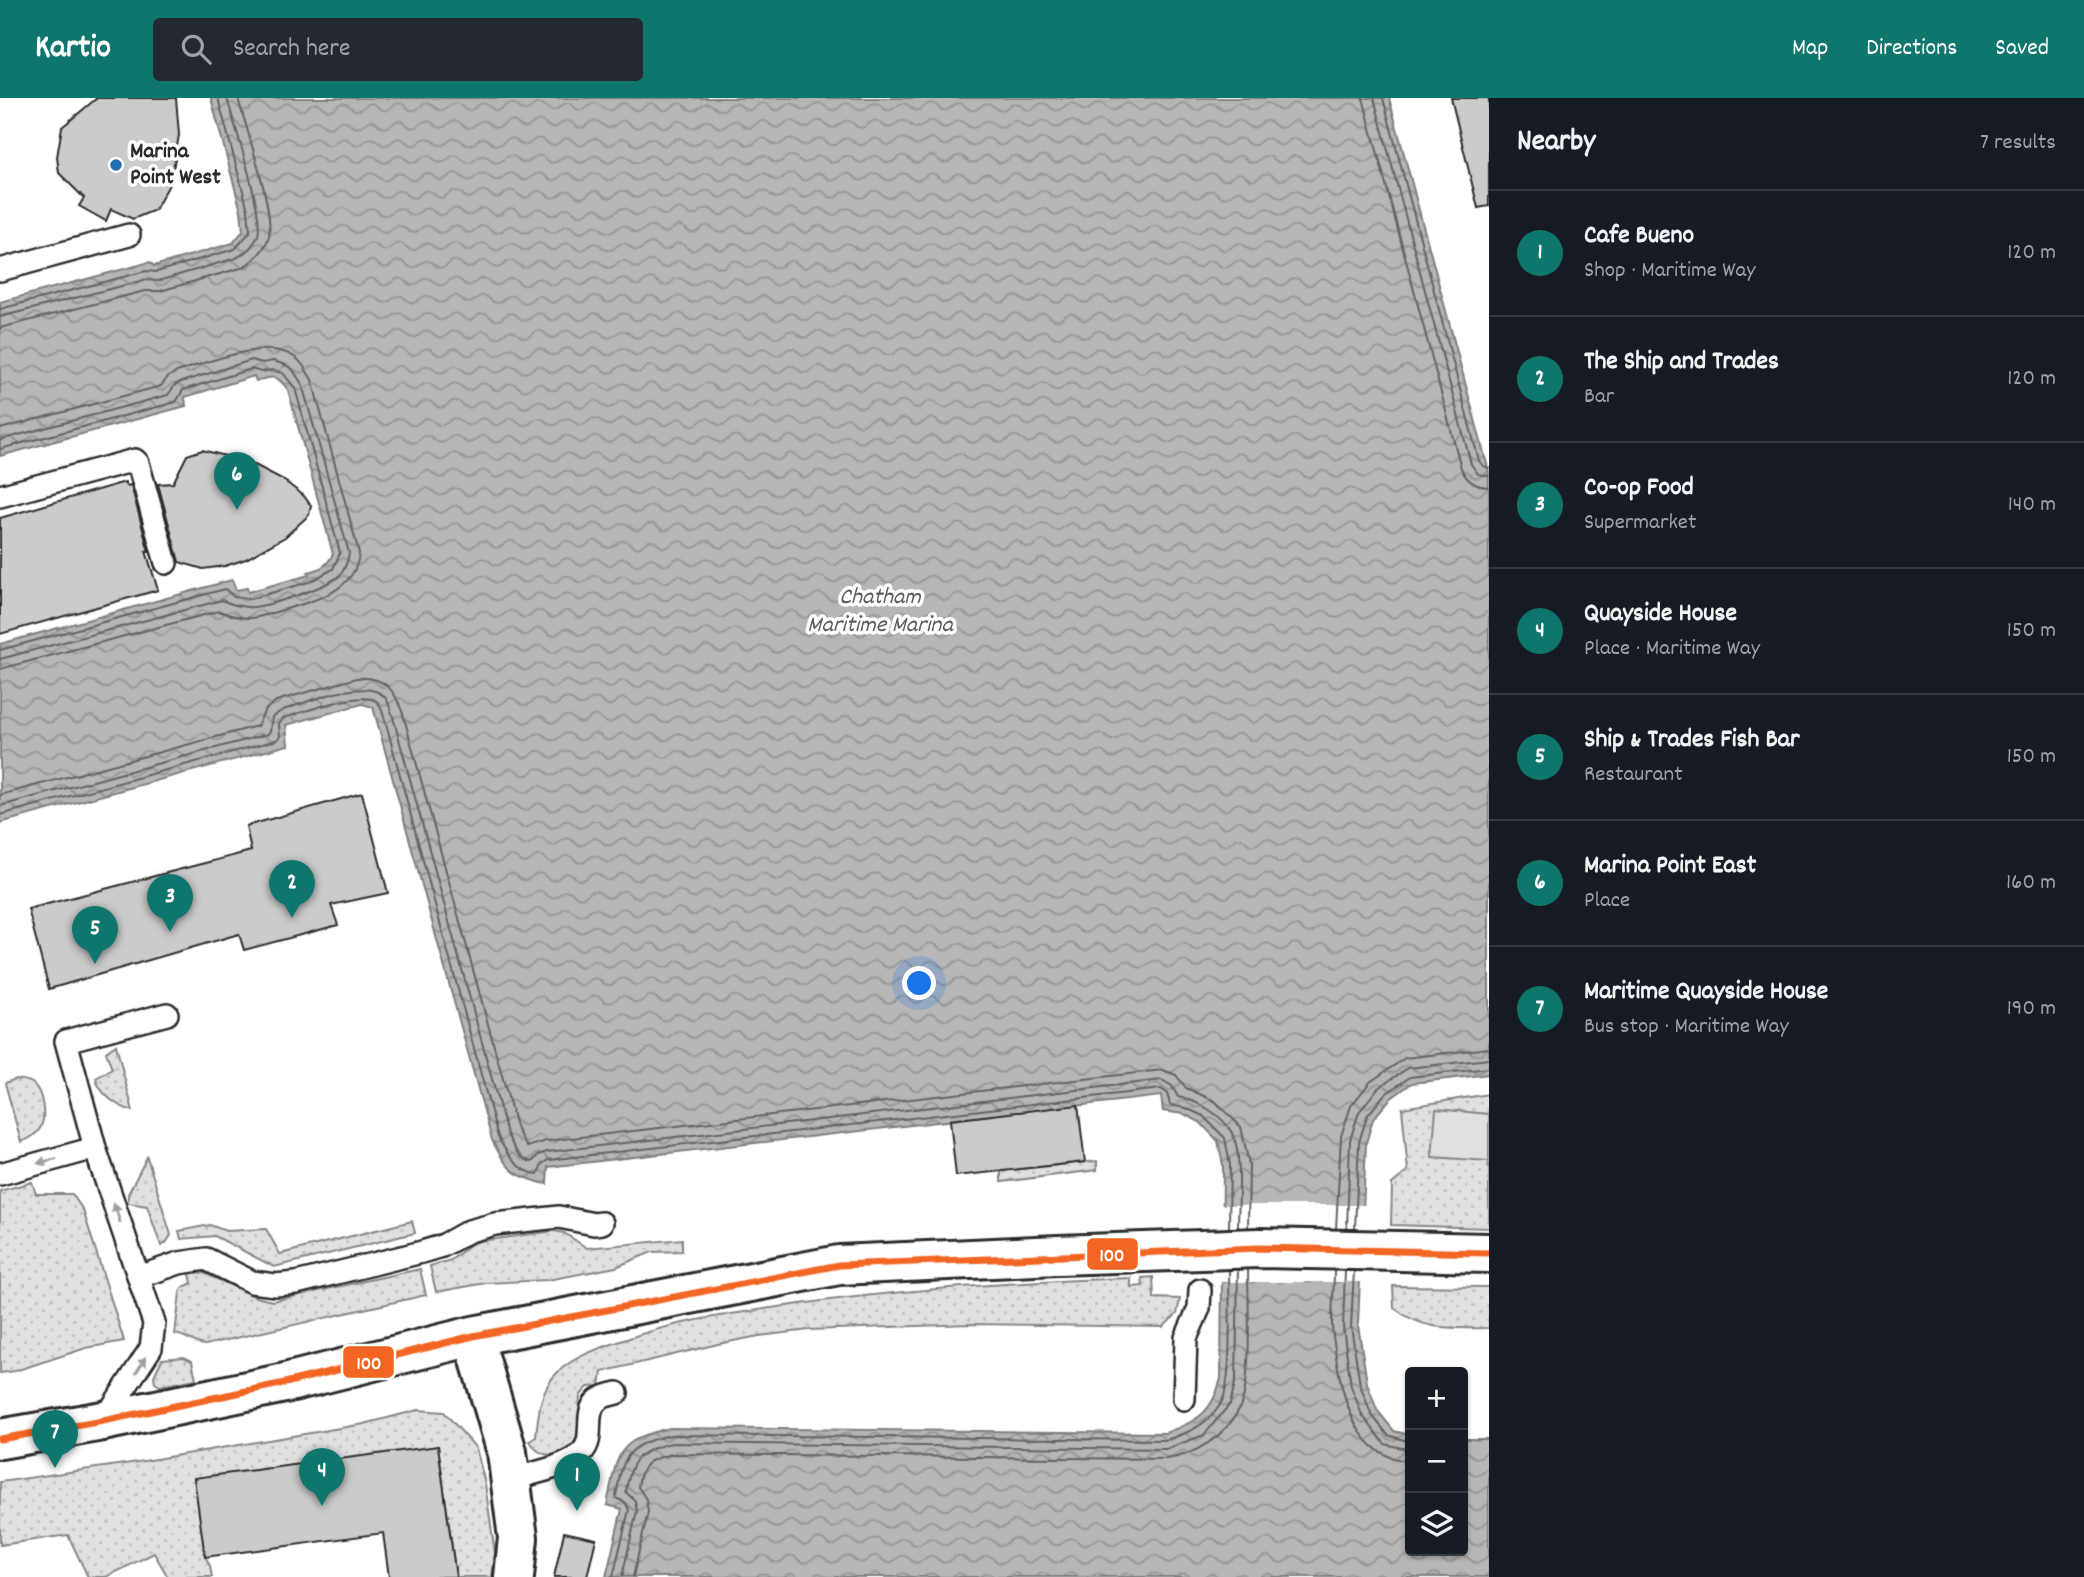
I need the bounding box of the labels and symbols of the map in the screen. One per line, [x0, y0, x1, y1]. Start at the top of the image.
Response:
place label: Marina Point West [130, 136, 221, 195]
marker: Marina Point West [108, 157, 124, 173]
pin: 6 [214, 452, 260, 510]
water label: Chatham Maritime Marina [807, 581, 954, 643]
pin: 2 [269, 860, 315, 918]
pin: 3 [147, 874, 193, 932]
pin: 5 [72, 906, 118, 964]
your location [902, 966, 936, 1000]
one-way arrow [37, 1157, 58, 1167]
one-way arrow [111, 1202, 122, 1223]
line badge: 100 [1086, 1237, 1139, 1271]
text: 100 [1100, 1244, 1124, 1271]
line badge: 100 [342, 1345, 395, 1379]
text: 100 [357, 1352, 381, 1379]
one-way arrow [134, 1355, 147, 1374]
pin: 7 [32, 1410, 78, 1468]
pin: 4 [299, 1448, 345, 1506]
pin: 1 [554, 1453, 600, 1511]

